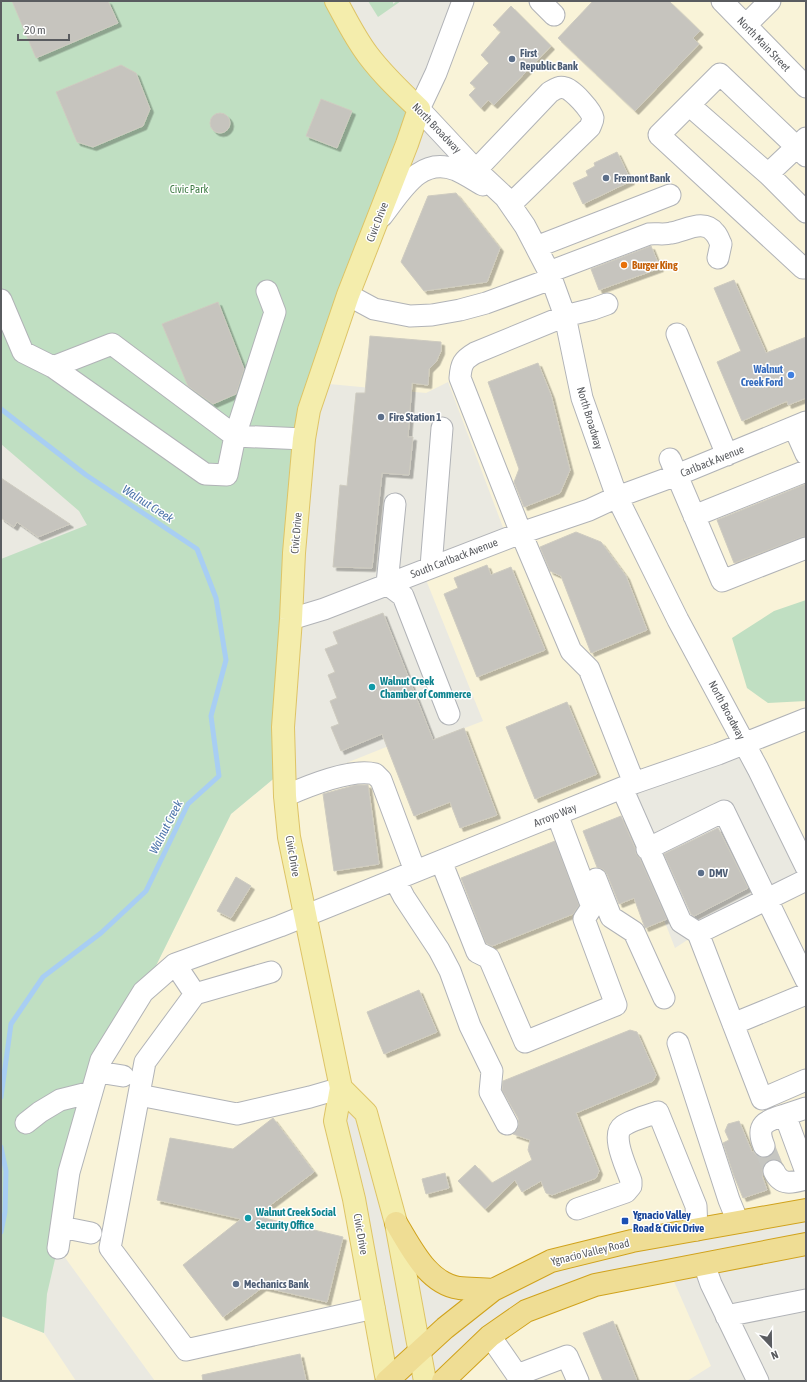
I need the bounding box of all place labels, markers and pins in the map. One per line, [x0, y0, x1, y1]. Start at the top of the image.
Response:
place label: First Republic Bank [520, 47, 578, 72]
marker: First Republic Bank [507, 54, 517, 64]
place label: Fremont Bank [614, 172, 670, 184]
marker: Fremont Bank [601, 173, 611, 183]
place label: Burger King [632, 259, 678, 271]
marker: Burger King [619, 260, 629, 270]
place label: Walnut Creek Ford [741, 363, 784, 388]
marker: Walnut Creek Ford [786, 370, 796, 380]
place label: Fire Station 1 [389, 411, 442, 423]
marker: Fire Station 1 [376, 412, 386, 422]
place label: Walnut Creek Chamber of Commerce [379, 675, 471, 700]
marker: Walnut Creek Chamber of Commerce [367, 682, 377, 692]
place label: DMV [709, 867, 729, 879]
marker: DMV [696, 868, 706, 878]
place label: Walnut Creek Social Security Office [255, 1206, 337, 1231]
place label: Ygnacio Valley Road & Civic Drive [632, 1209, 704, 1234]
marker: Walnut Creek Social Security Office [243, 1213, 253, 1223]
marker: Ygnacio Valley Road & Civic Drive [620, 1216, 630, 1226]
place label: Mechanics Bank [244, 1278, 309, 1290]
marker: Mechanics Bank [231, 1279, 241, 1289]

